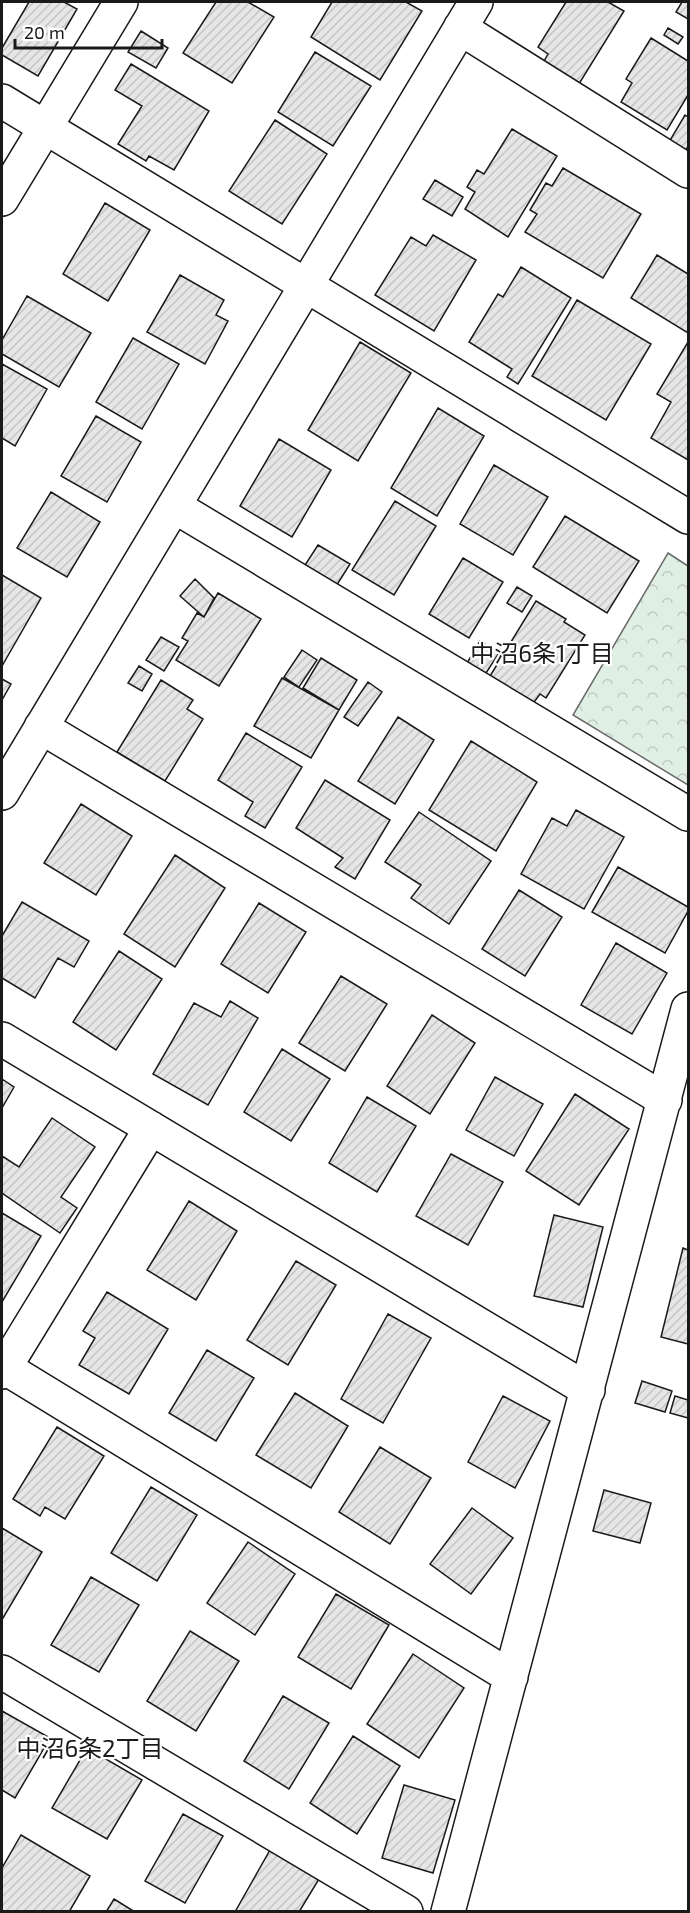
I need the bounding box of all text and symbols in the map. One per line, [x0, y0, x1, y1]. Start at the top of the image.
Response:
scale bar [15, 12, 162, 50]
text: 20 m [24, 21, 65, 43]
district label: 中沼6条1丁目 [470, 638, 614, 667]
district label: 中沼6条2丁目 [16, 1733, 164, 1762]

